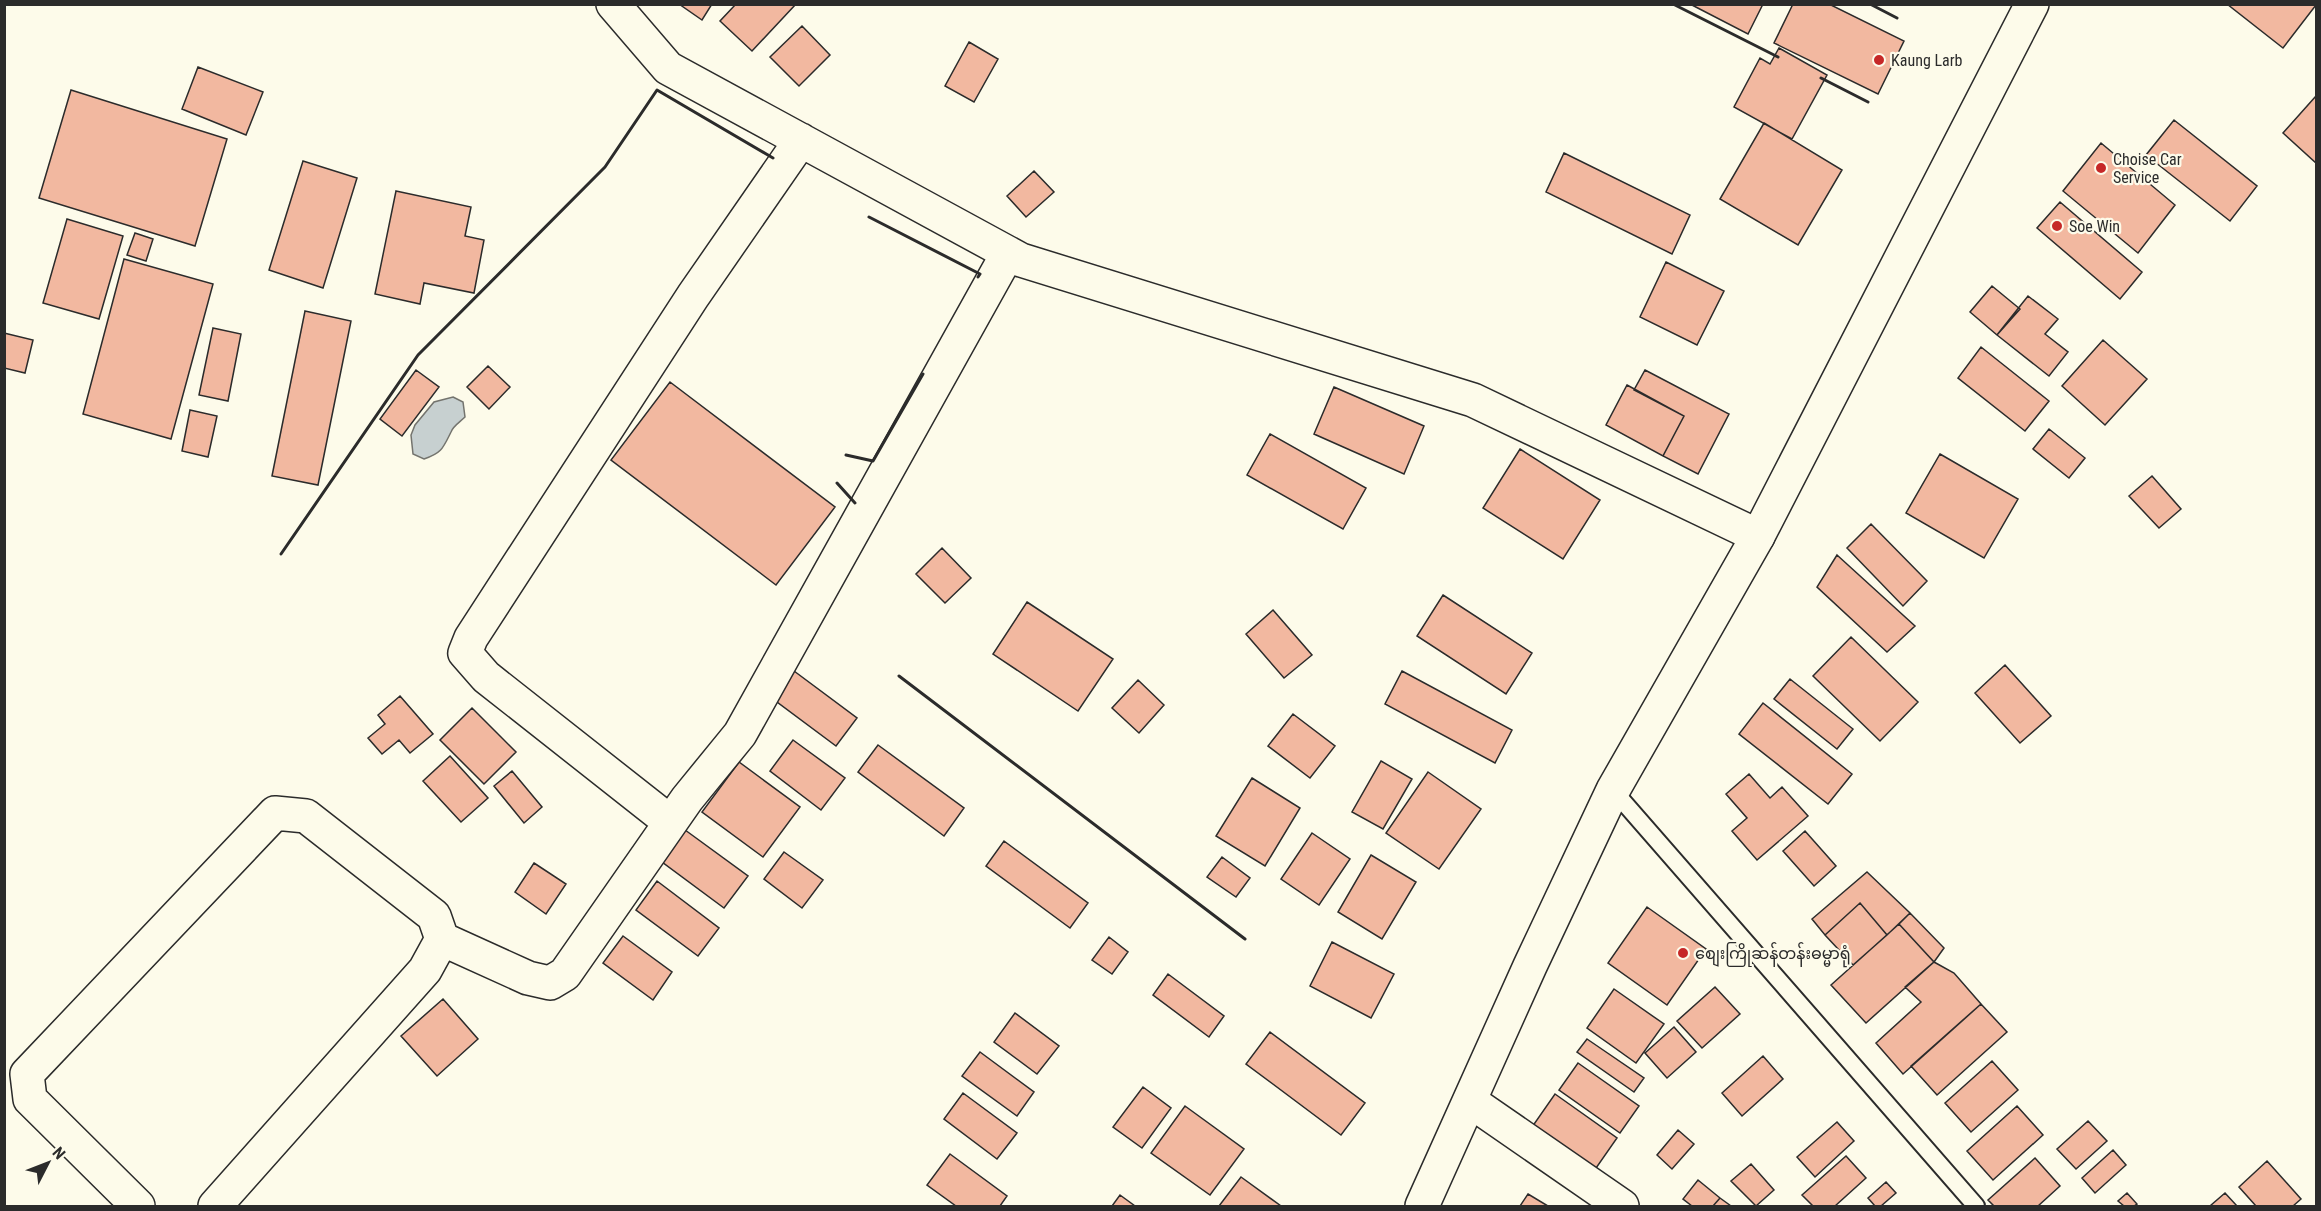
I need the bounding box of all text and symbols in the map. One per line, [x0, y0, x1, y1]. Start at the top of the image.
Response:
place label: Kaung Larb [1891, 51, 1963, 70]
marker: Kaung Larb [1872, 53, 1886, 67]
place label: Choise Car Service [2113, 150, 2182, 187]
marker: Choise Car Service [2094, 161, 2108, 175]
place label: Soe Win [2069, 217, 2120, 236]
marker: Soe Win [2050, 219, 2064, 233]
place label: စျေးကြိုဆန်တန်းဓမ္မာရုံ [1695, 942, 1851, 968]
marker: စျေးကြိုဆန်တန်းဓမ္မာရုံ [1676, 946, 1690, 960]
north arrow [18, 1133, 78, 1193]
text: N [48, 1143, 69, 1163]

